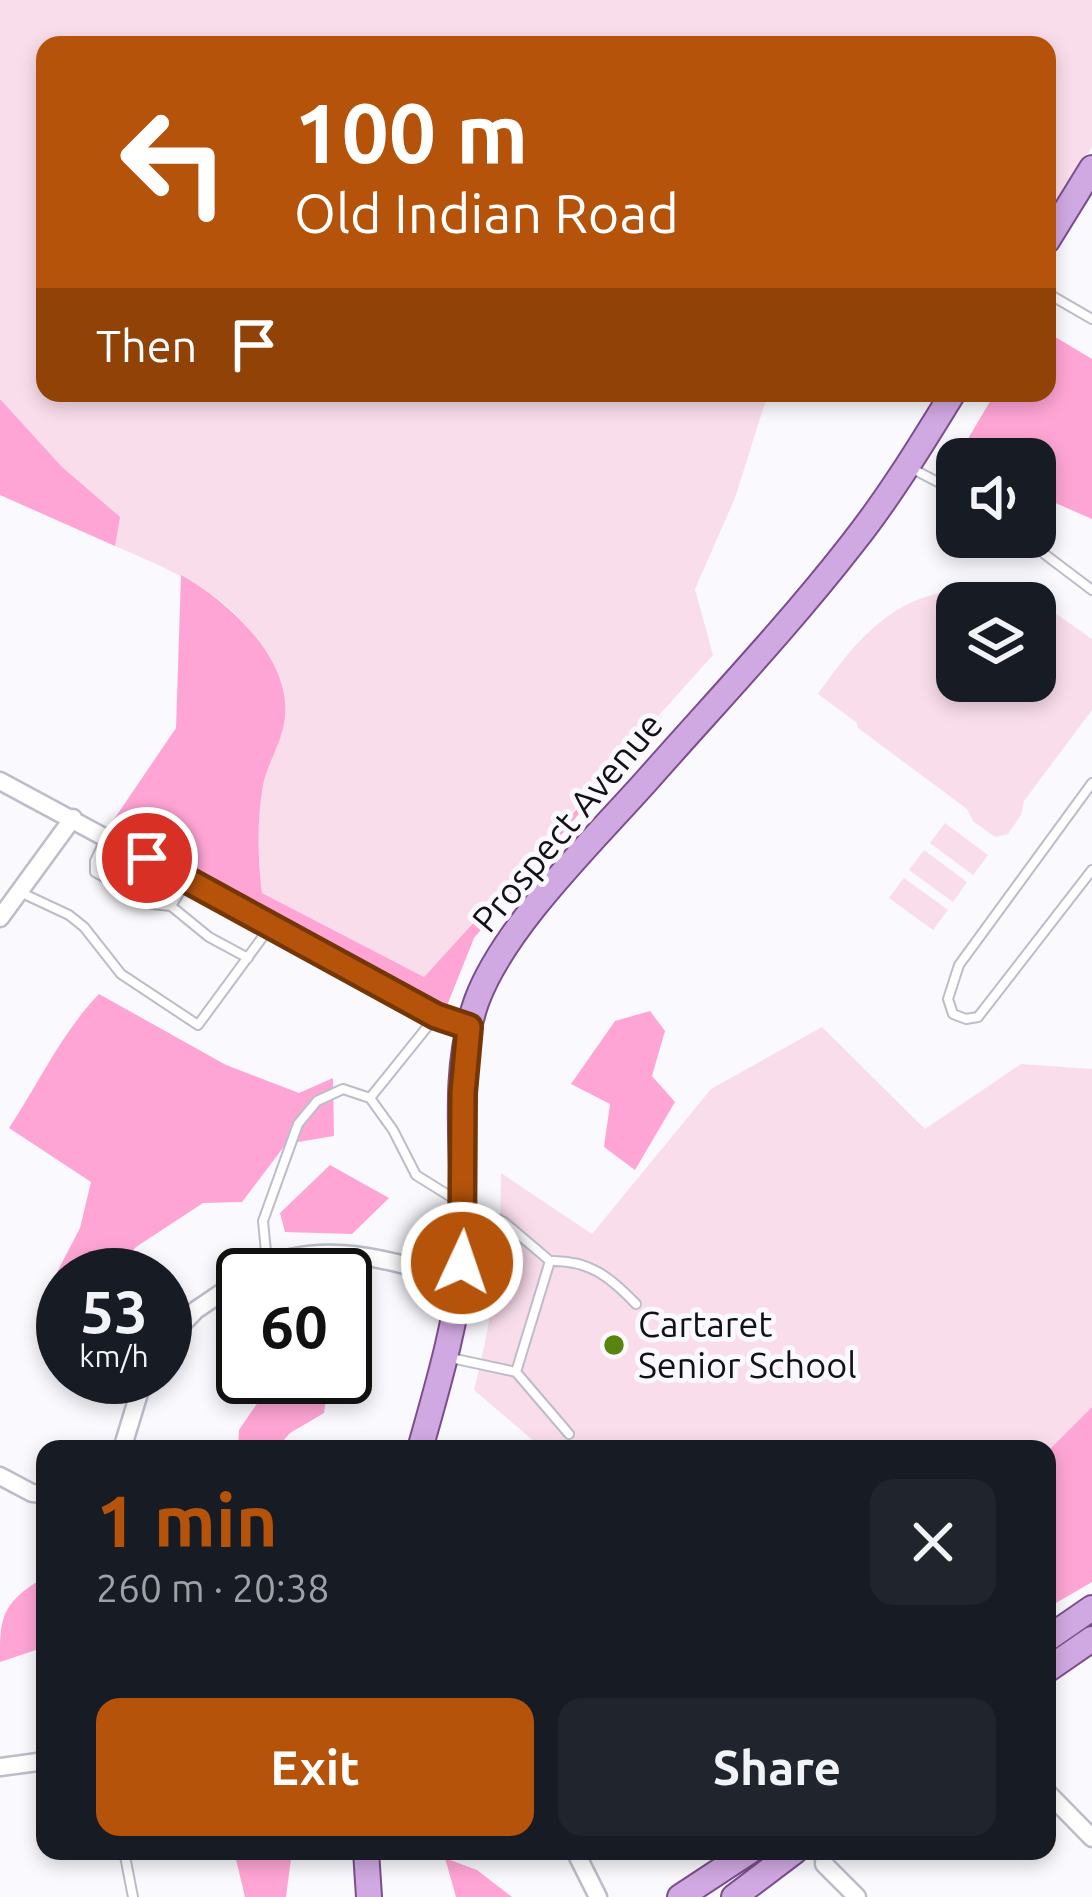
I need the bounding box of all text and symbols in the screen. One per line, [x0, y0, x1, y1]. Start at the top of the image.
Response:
icon: left [96, 84, 252, 240]
text: 100 m [294, 85, 528, 179]
text: Old Indian Road [294, 183, 679, 243]
icon: arrive [221, 312, 287, 378]
text: Then [96, 320, 197, 371]
map controls [936, 438, 1056, 702]
button: sound [936, 438, 1056, 558]
button: layers [936, 582, 1056, 702]
street label: Prospect Avenue [463, 704, 670, 939]
pin [96, 807, 198, 909]
icon: arrive [114, 825, 180, 891]
position arrow [399, 1200, 525, 1326]
speed limit sign: 60 [216, 1248, 372, 1404]
text: 53 [80, 1277, 148, 1344]
place label: Cartaret Senior School [638, 1303, 857, 1385]
marker: Cartaret Senior School [601, 1332, 627, 1358]
text: km/h [79, 1339, 149, 1373]
button: close [870, 1479, 996, 1605]
text: 1 min [96, 1480, 278, 1561]
text: 260 m · 20:38 [96, 1566, 330, 1609]
button: Exit [96, 1698, 534, 1836]
button: Share [558, 1698, 996, 1836]

